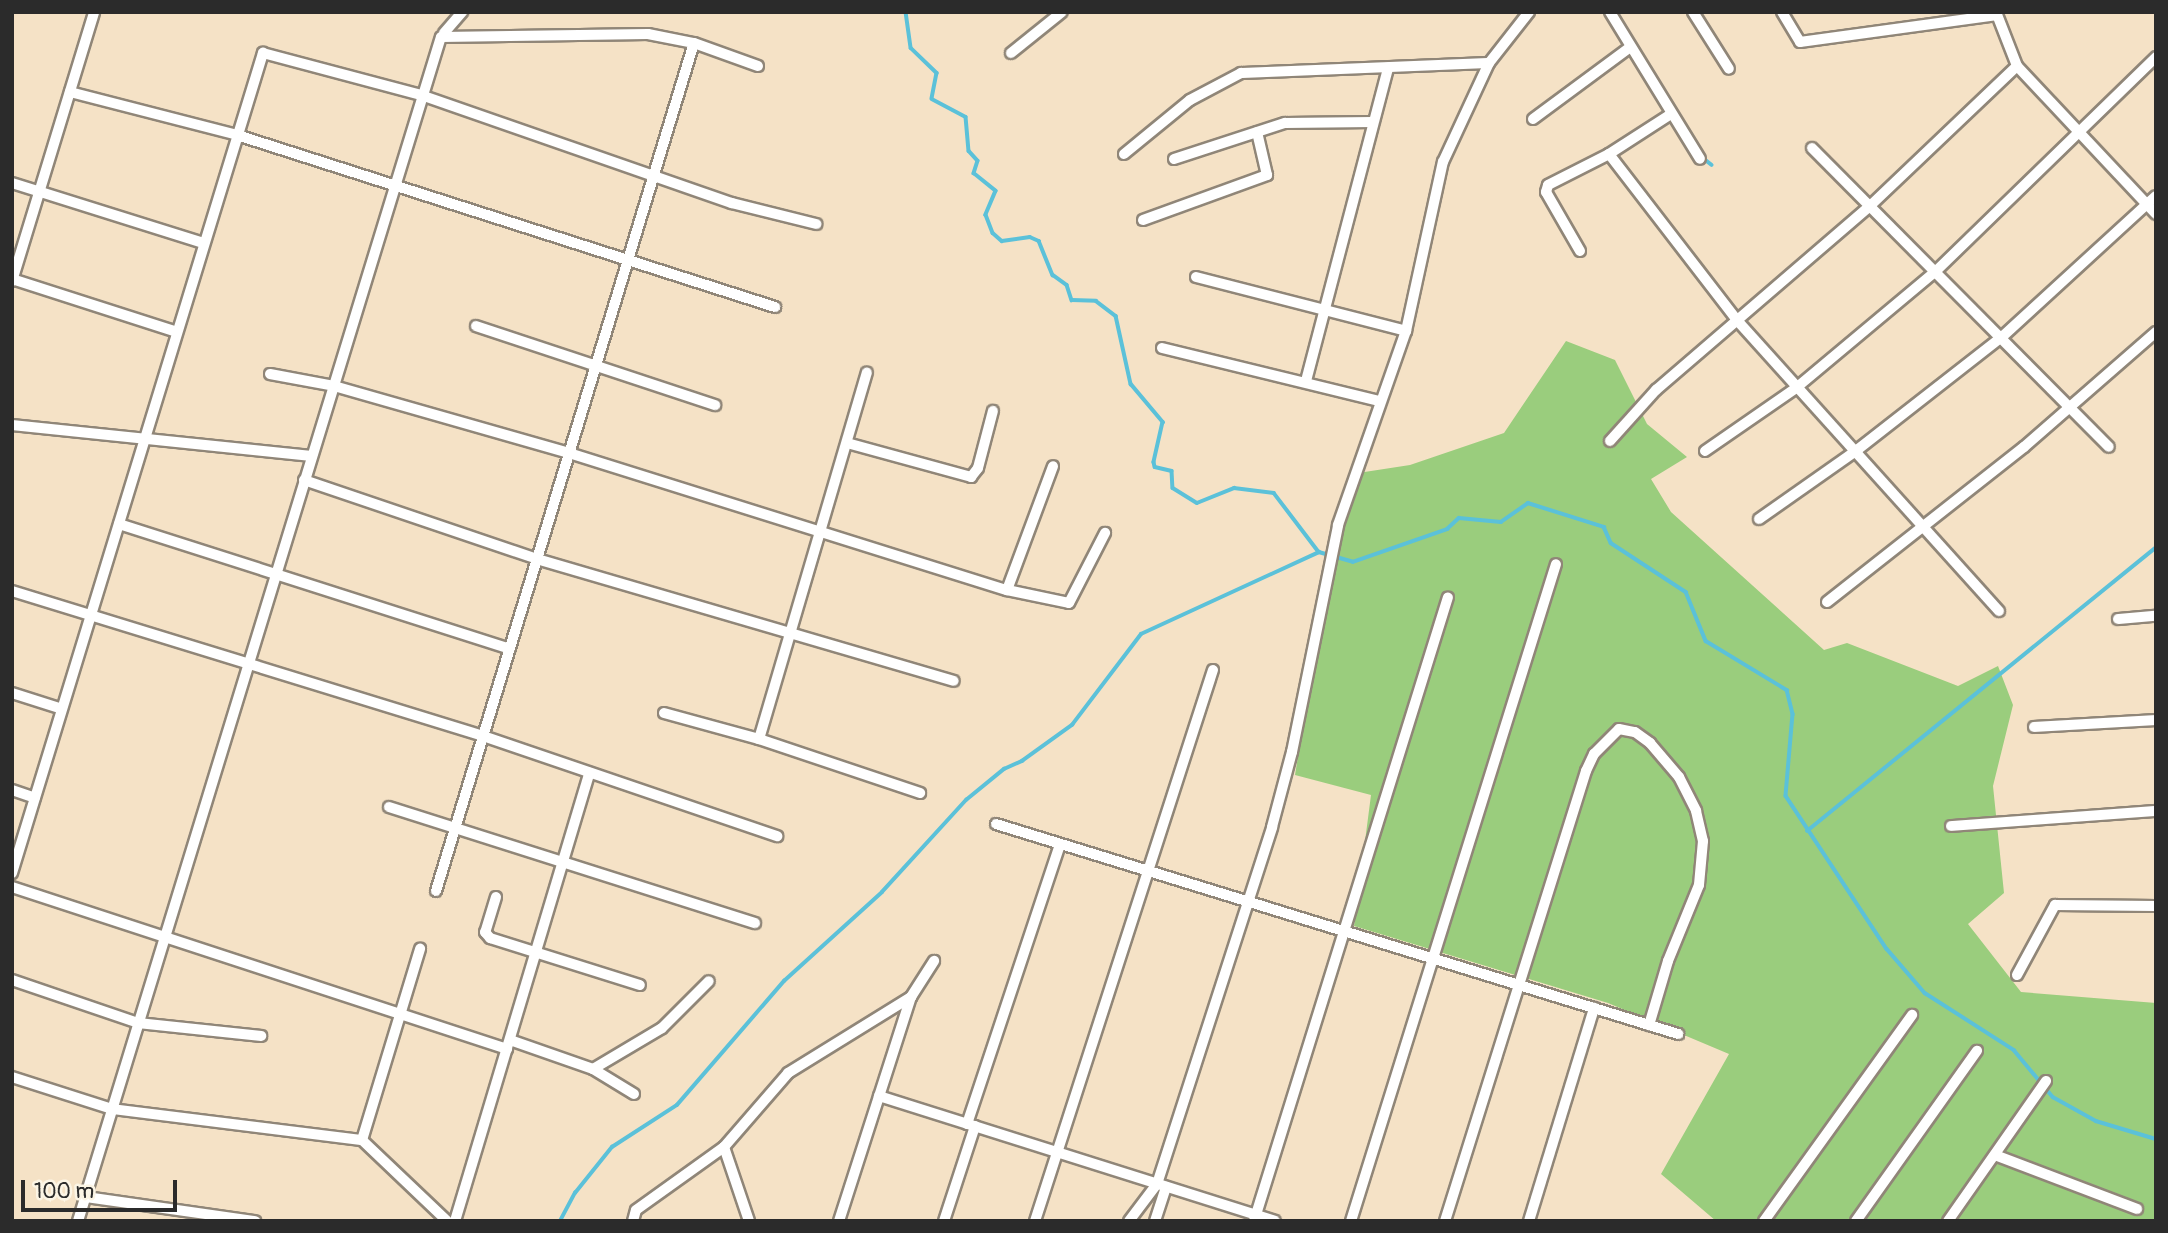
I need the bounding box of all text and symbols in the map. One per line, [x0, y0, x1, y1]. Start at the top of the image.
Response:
scale bar [24, 1166, 180, 1210]
text: 100 m [34, 1178, 94, 1205]

